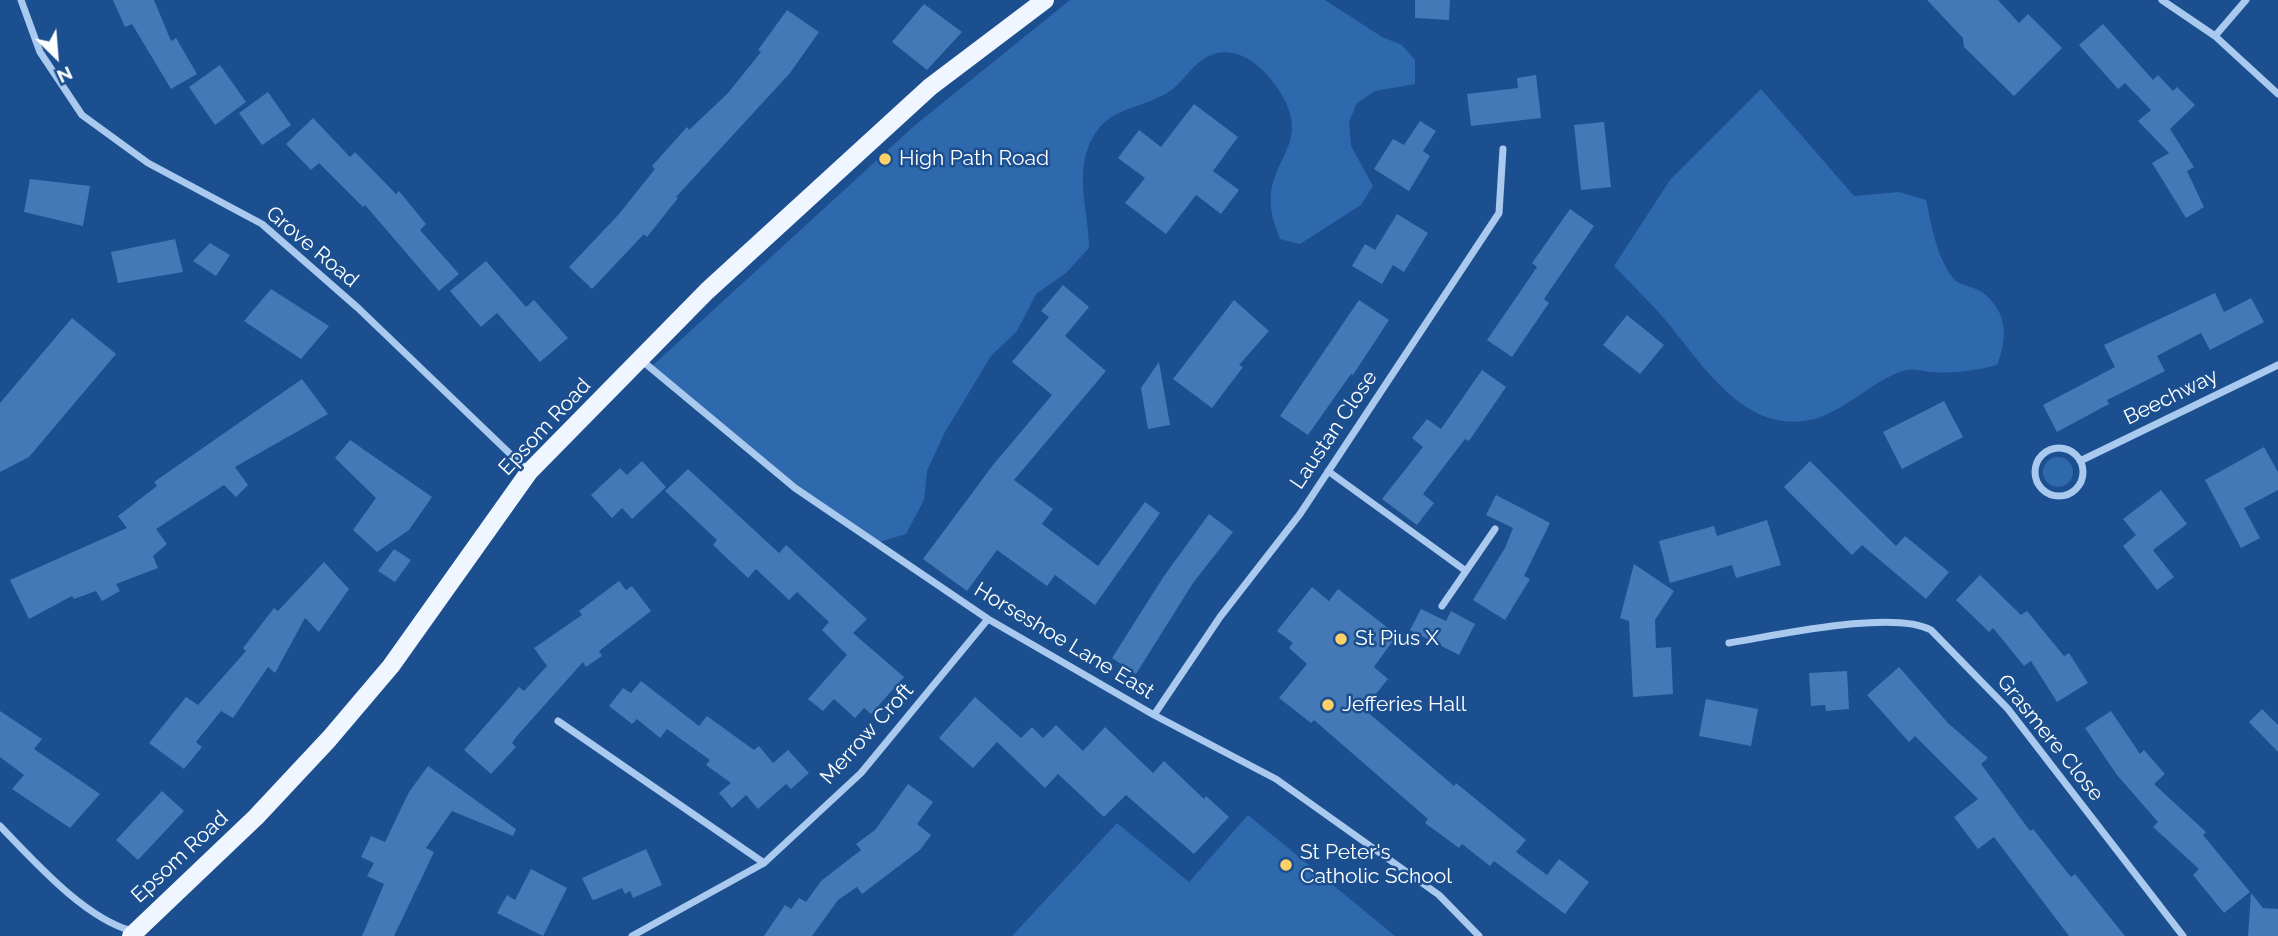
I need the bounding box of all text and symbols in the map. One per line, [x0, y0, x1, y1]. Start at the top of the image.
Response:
north arrow [21, 21, 91, 91]
text: N [54, 62, 76, 88]
place label: High Path Road [899, 146, 1049, 172]
marker: High Path Road [877, 151, 893, 167]
street label: Grove Road [261, 201, 363, 293]
street label: Beechway [2120, 363, 2222, 431]
street label: Laustan Close [1285, 366, 1383, 494]
street label: Epsom Road [494, 373, 596, 481]
street label: Horseshoe Lane East [970, 577, 1158, 705]
place label: St Pius X [1355, 626, 1439, 652]
marker: St Pius X [1333, 631, 1349, 647]
street label: Grasmere Close [1991, 670, 2109, 806]
street label: Merrow Croft [815, 678, 919, 790]
place label: Jefferies Hall [1342, 692, 1466, 718]
marker: Jefferies Hall [1320, 697, 1336, 713]
street label: Epsom Road [126, 806, 234, 908]
place label: St Peter's Catholic School [1300, 840, 1452, 890]
marker: St Peter's Catholic School [1278, 857, 1294, 873]

